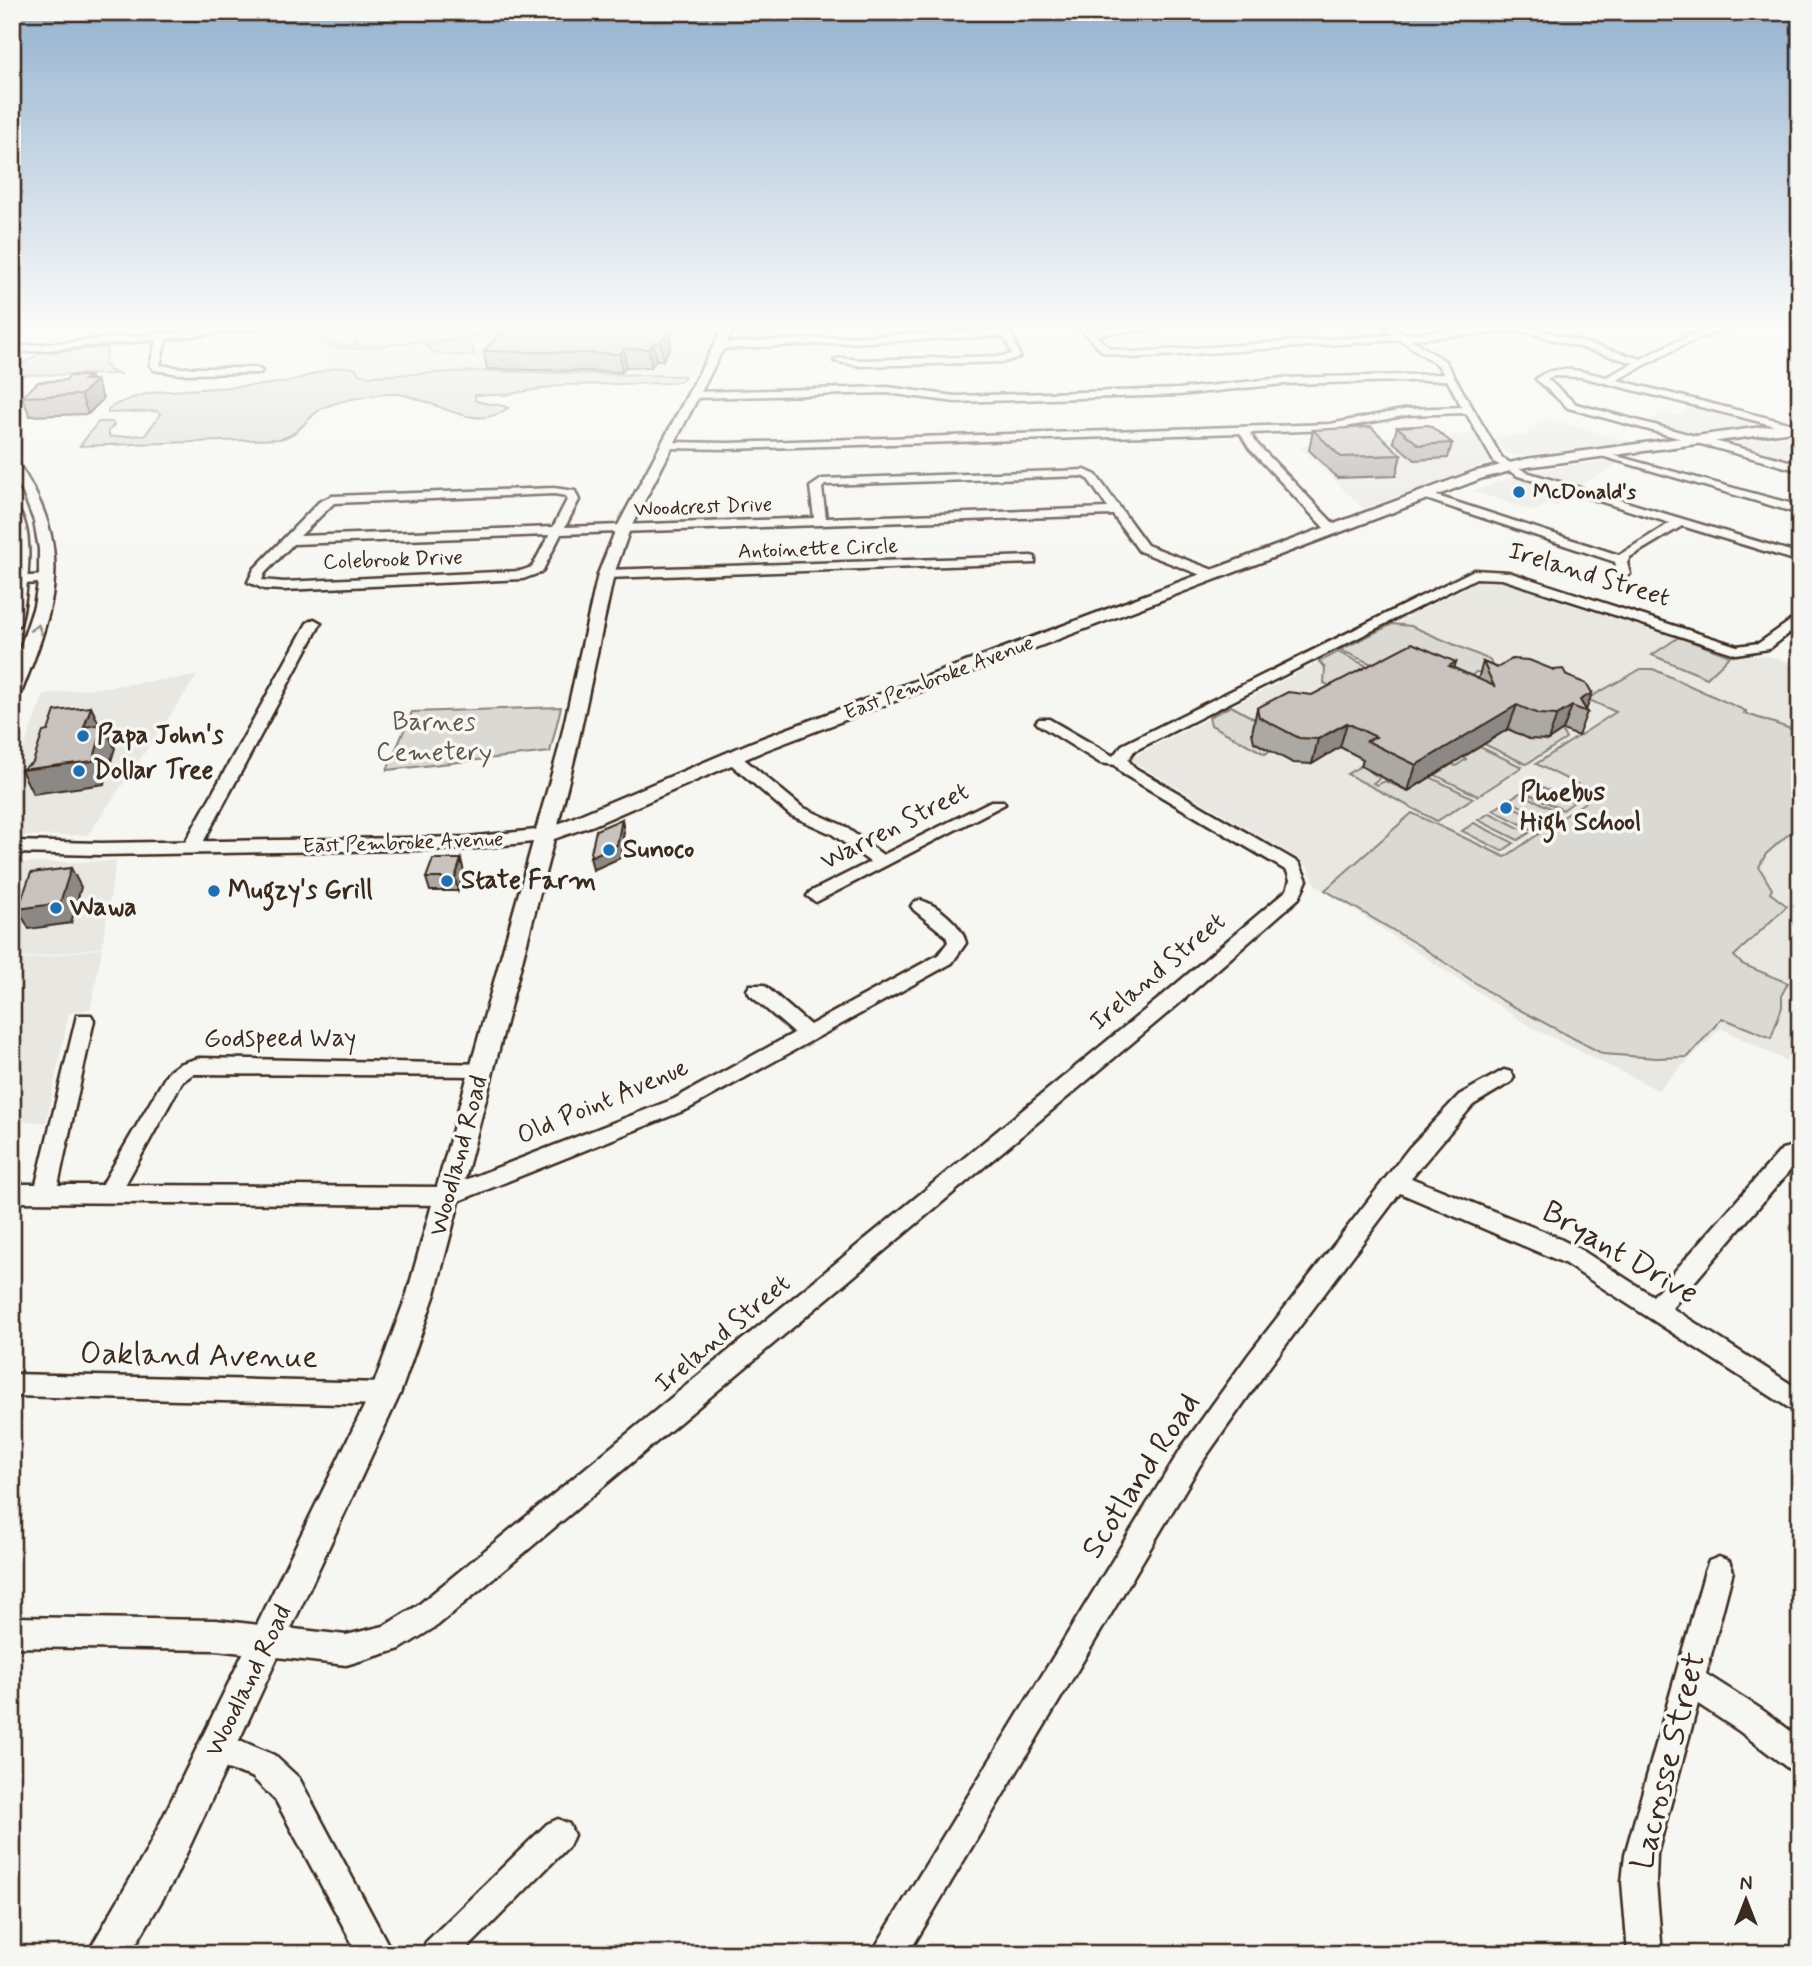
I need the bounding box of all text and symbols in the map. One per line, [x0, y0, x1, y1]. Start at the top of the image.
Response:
place label: McDonald's [1533, 478, 1637, 506]
marker: McDonald's [1511, 484, 1527, 500]
street label: Woodcrest Drive [633, 491, 773, 523]
street label: Antoinette Circle [737, 532, 899, 566]
street label: Ireland Street [1504, 534, 1674, 616]
street label: Colebrook Drive [323, 544, 463, 576]
one-way arrow [28, 624, 43, 636]
street label: East Pembroke Avenue [840, 629, 1038, 727]
park label: Barnes Cemetery [376, 706, 492, 770]
place label: Papa John's [97, 719, 224, 753]
marker: Papa John's [75, 728, 91, 744]
place label: Dollar Tree [93, 754, 214, 788]
marker: Dollar Tree [71, 763, 87, 779]
street label: Warren Street [815, 775, 975, 879]
place label: Phoebus High School [1520, 776, 1641, 843]
marker: Phoebus High School [1498, 800, 1514, 816]
street label: East Pembroke Avenue [302, 826, 504, 860]
place label: Sunoco [623, 833, 694, 867]
marker: Sunoco [601, 842, 617, 858]
place label: State Farm [461, 864, 596, 898]
marker: State Farm [439, 873, 455, 889]
place label: Mugzy's Grill [228, 874, 373, 911]
marker: Mugzy's Grill [206, 883, 222, 899]
place label: Wawa [69, 891, 137, 925]
marker: Wawa [48, 900, 64, 916]
street label: Ireland Street [1083, 905, 1233, 1039]
street label: Godspeed Way [204, 1022, 356, 1056]
street label: Old Point Avenue [512, 1051, 694, 1153]
street label: Woodland Road [421, 1072, 497, 1240]
street label: Bryant Drive [1534, 1191, 1706, 1315]
street label: Ireland Street [648, 1267, 798, 1401]
street label: Oakland Avenue [80, 1333, 318, 1379]
street label: Scotland Road [1072, 1385, 1210, 1567]
street label: Woodland Road [198, 1599, 300, 1763]
street label: Lacrosse Street [1622, 1648, 1716, 1874]
north arrow [1710, 1864, 1780, 1934]
text: N [1740, 1872, 1752, 1897]

